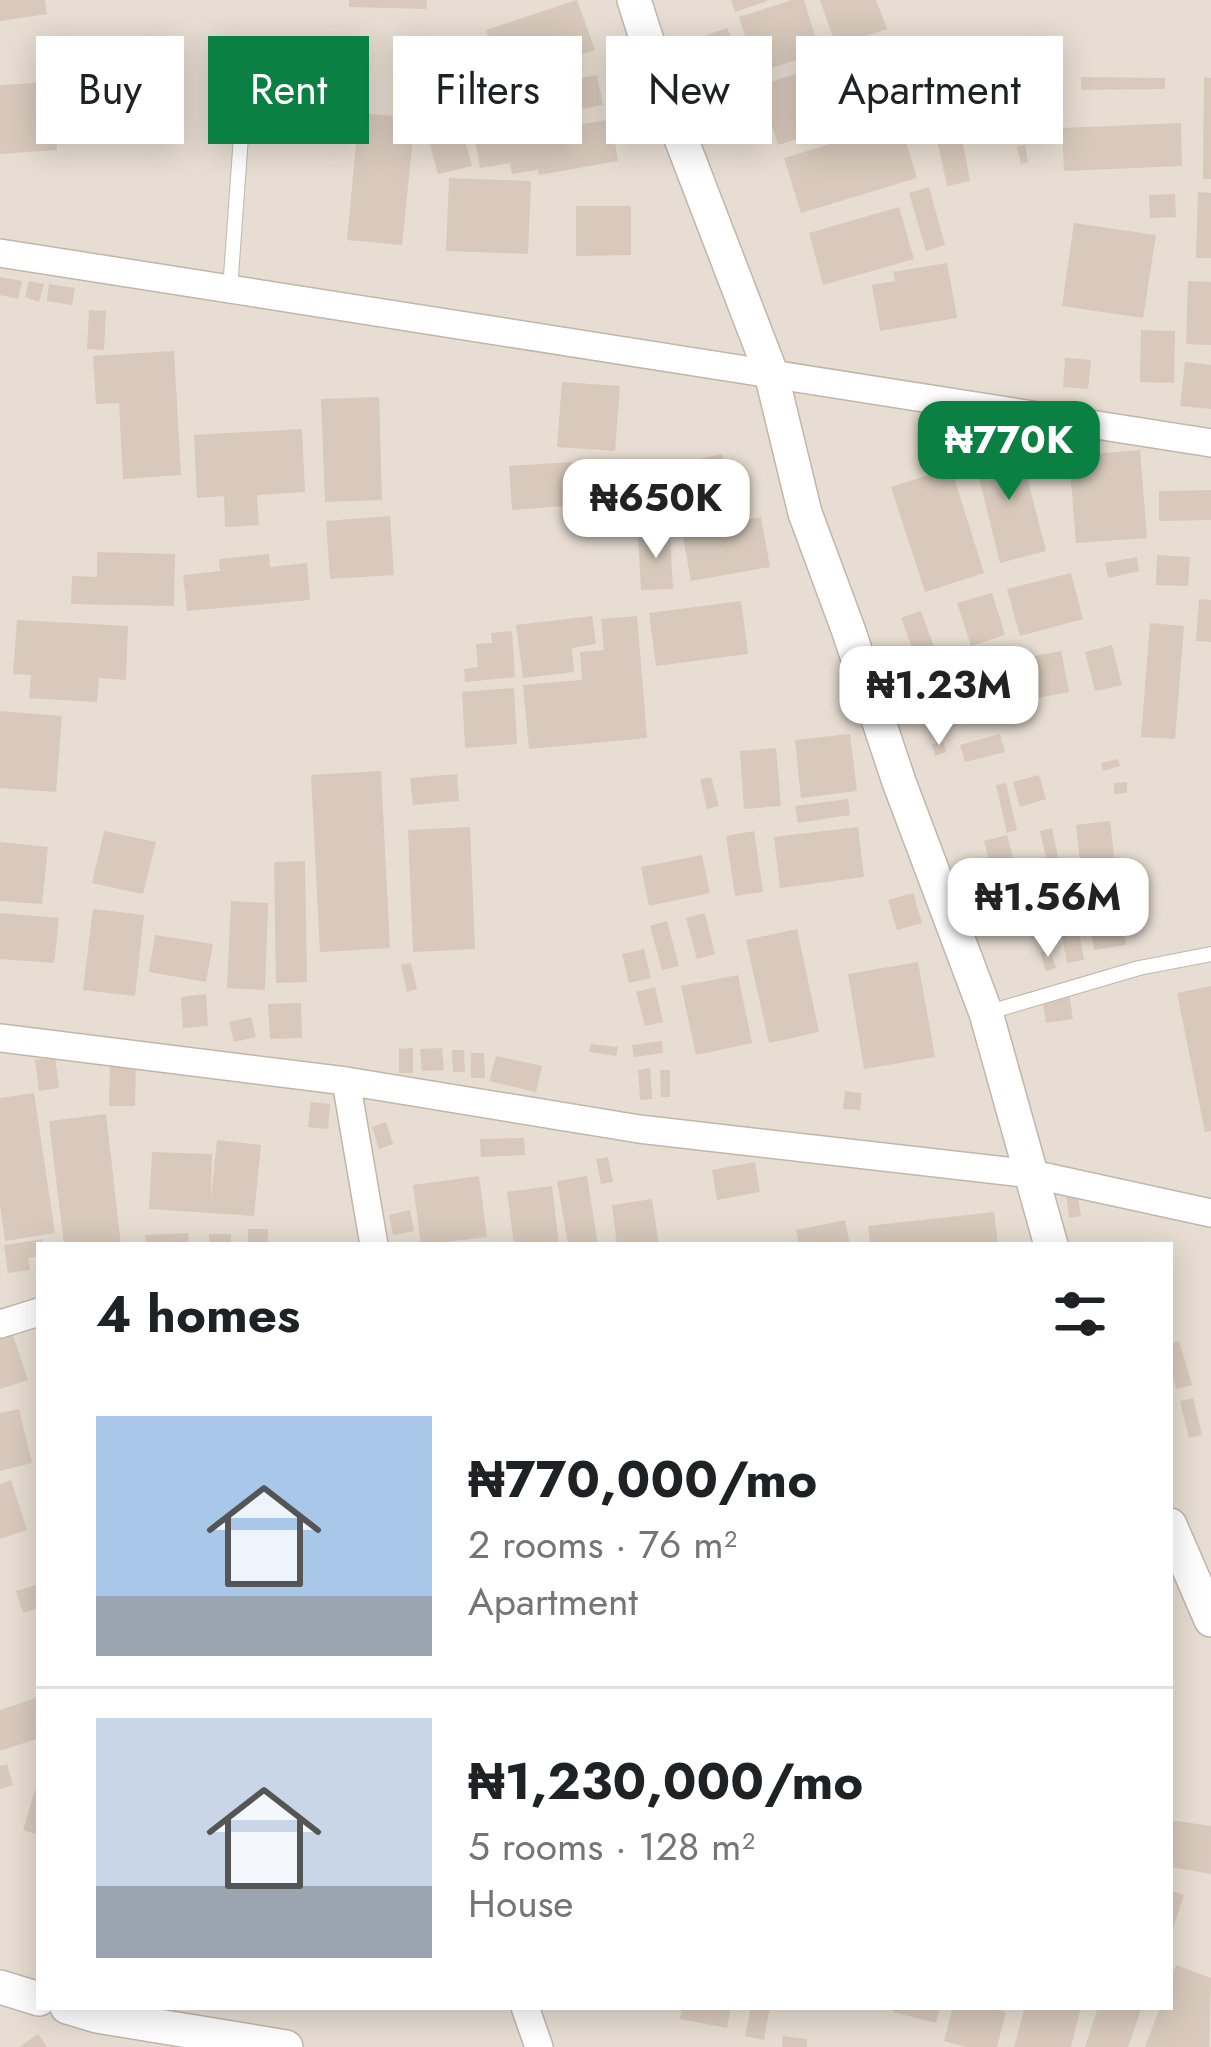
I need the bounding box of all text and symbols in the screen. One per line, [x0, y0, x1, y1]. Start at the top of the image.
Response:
chip: Buy [36, 36, 184, 144]
chip: Rent [208, 36, 369, 144]
chip: Filters [393, 36, 582, 144]
chip: New [606, 36, 772, 144]
chip: Apartment [796, 36, 1063, 144]
pin: ₦770K [925, 401, 1093, 503]
text: ₦770K [945, 411, 1073, 468]
pin: ₦650K [572, 459, 740, 561]
text: ₦650K [590, 469, 722, 526]
pin: ₦1.23M [841, 646, 1037, 748]
text: ₦1.23M [866, 656, 1012, 713]
pin: ₦1.56M [950, 858, 1146, 960]
text: ₦1.56M [975, 868, 1121, 925]
text: 4 homes [96, 1277, 300, 1351]
icon: filters [1047, 1281, 1113, 1347]
text: ₦770,000/mo [468, 1442, 817, 1516]
icon: home [192, 1464, 336, 1608]
text: 2 rooms · 76 m² [468, 1516, 737, 1573]
text: Apartment [468, 1573, 638, 1630]
text: ₦1,230,000/mo [468, 1744, 863, 1818]
icon: home [192, 1766, 336, 1910]
text: 5 rooms · 128 m² [468, 1818, 755, 1875]
text: House [468, 1875, 573, 1932]

